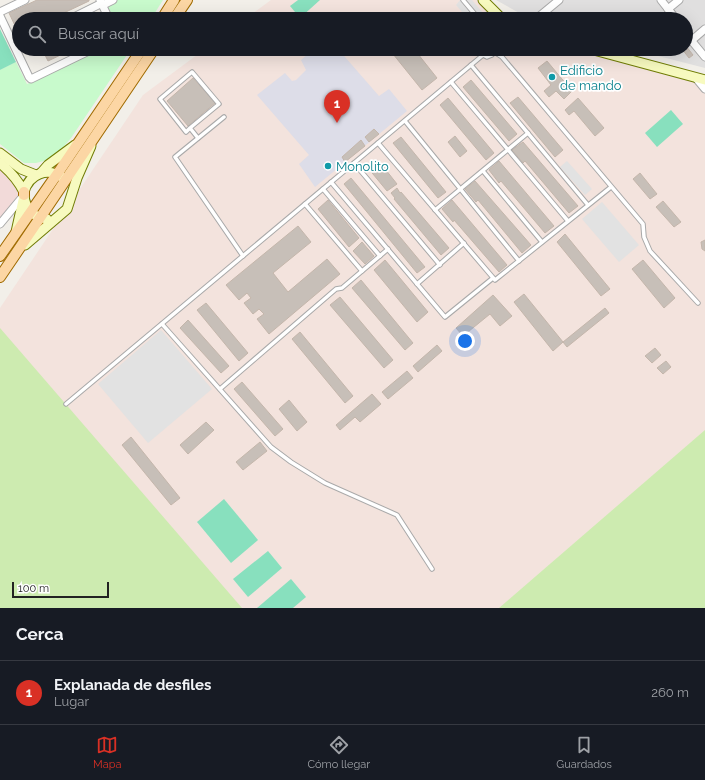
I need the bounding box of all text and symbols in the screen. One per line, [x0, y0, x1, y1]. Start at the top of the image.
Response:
search box [12, 12, 693, 56]
icon: search [26, 23, 48, 45]
text: Buscar aquí [58, 25, 139, 43]
place label: Edificio de mando [560, 63, 622, 93]
marker: Edificio de mando [547, 72, 557, 82]
pin: 1 [324, 90, 350, 123]
place label: Monolito [336, 159, 389, 174]
marker: Monolito [323, 161, 333, 171]
your location [455, 331, 475, 351]
scale bar [12, 580, 109, 599]
text: 100 m [18, 582, 49, 595]
text: Cerca [16, 624, 64, 644]
text: Explanada de desfiles [54, 676, 211, 694]
text: 1 [26, 685, 32, 700]
text: 260 m [651, 685, 689, 700]
text: Lugar [54, 694, 89, 709]
tab: Mapa [93, 734, 121, 771]
tab: Cómo llegar [308, 734, 370, 771]
tab: Guardados [556, 734, 612, 771]

